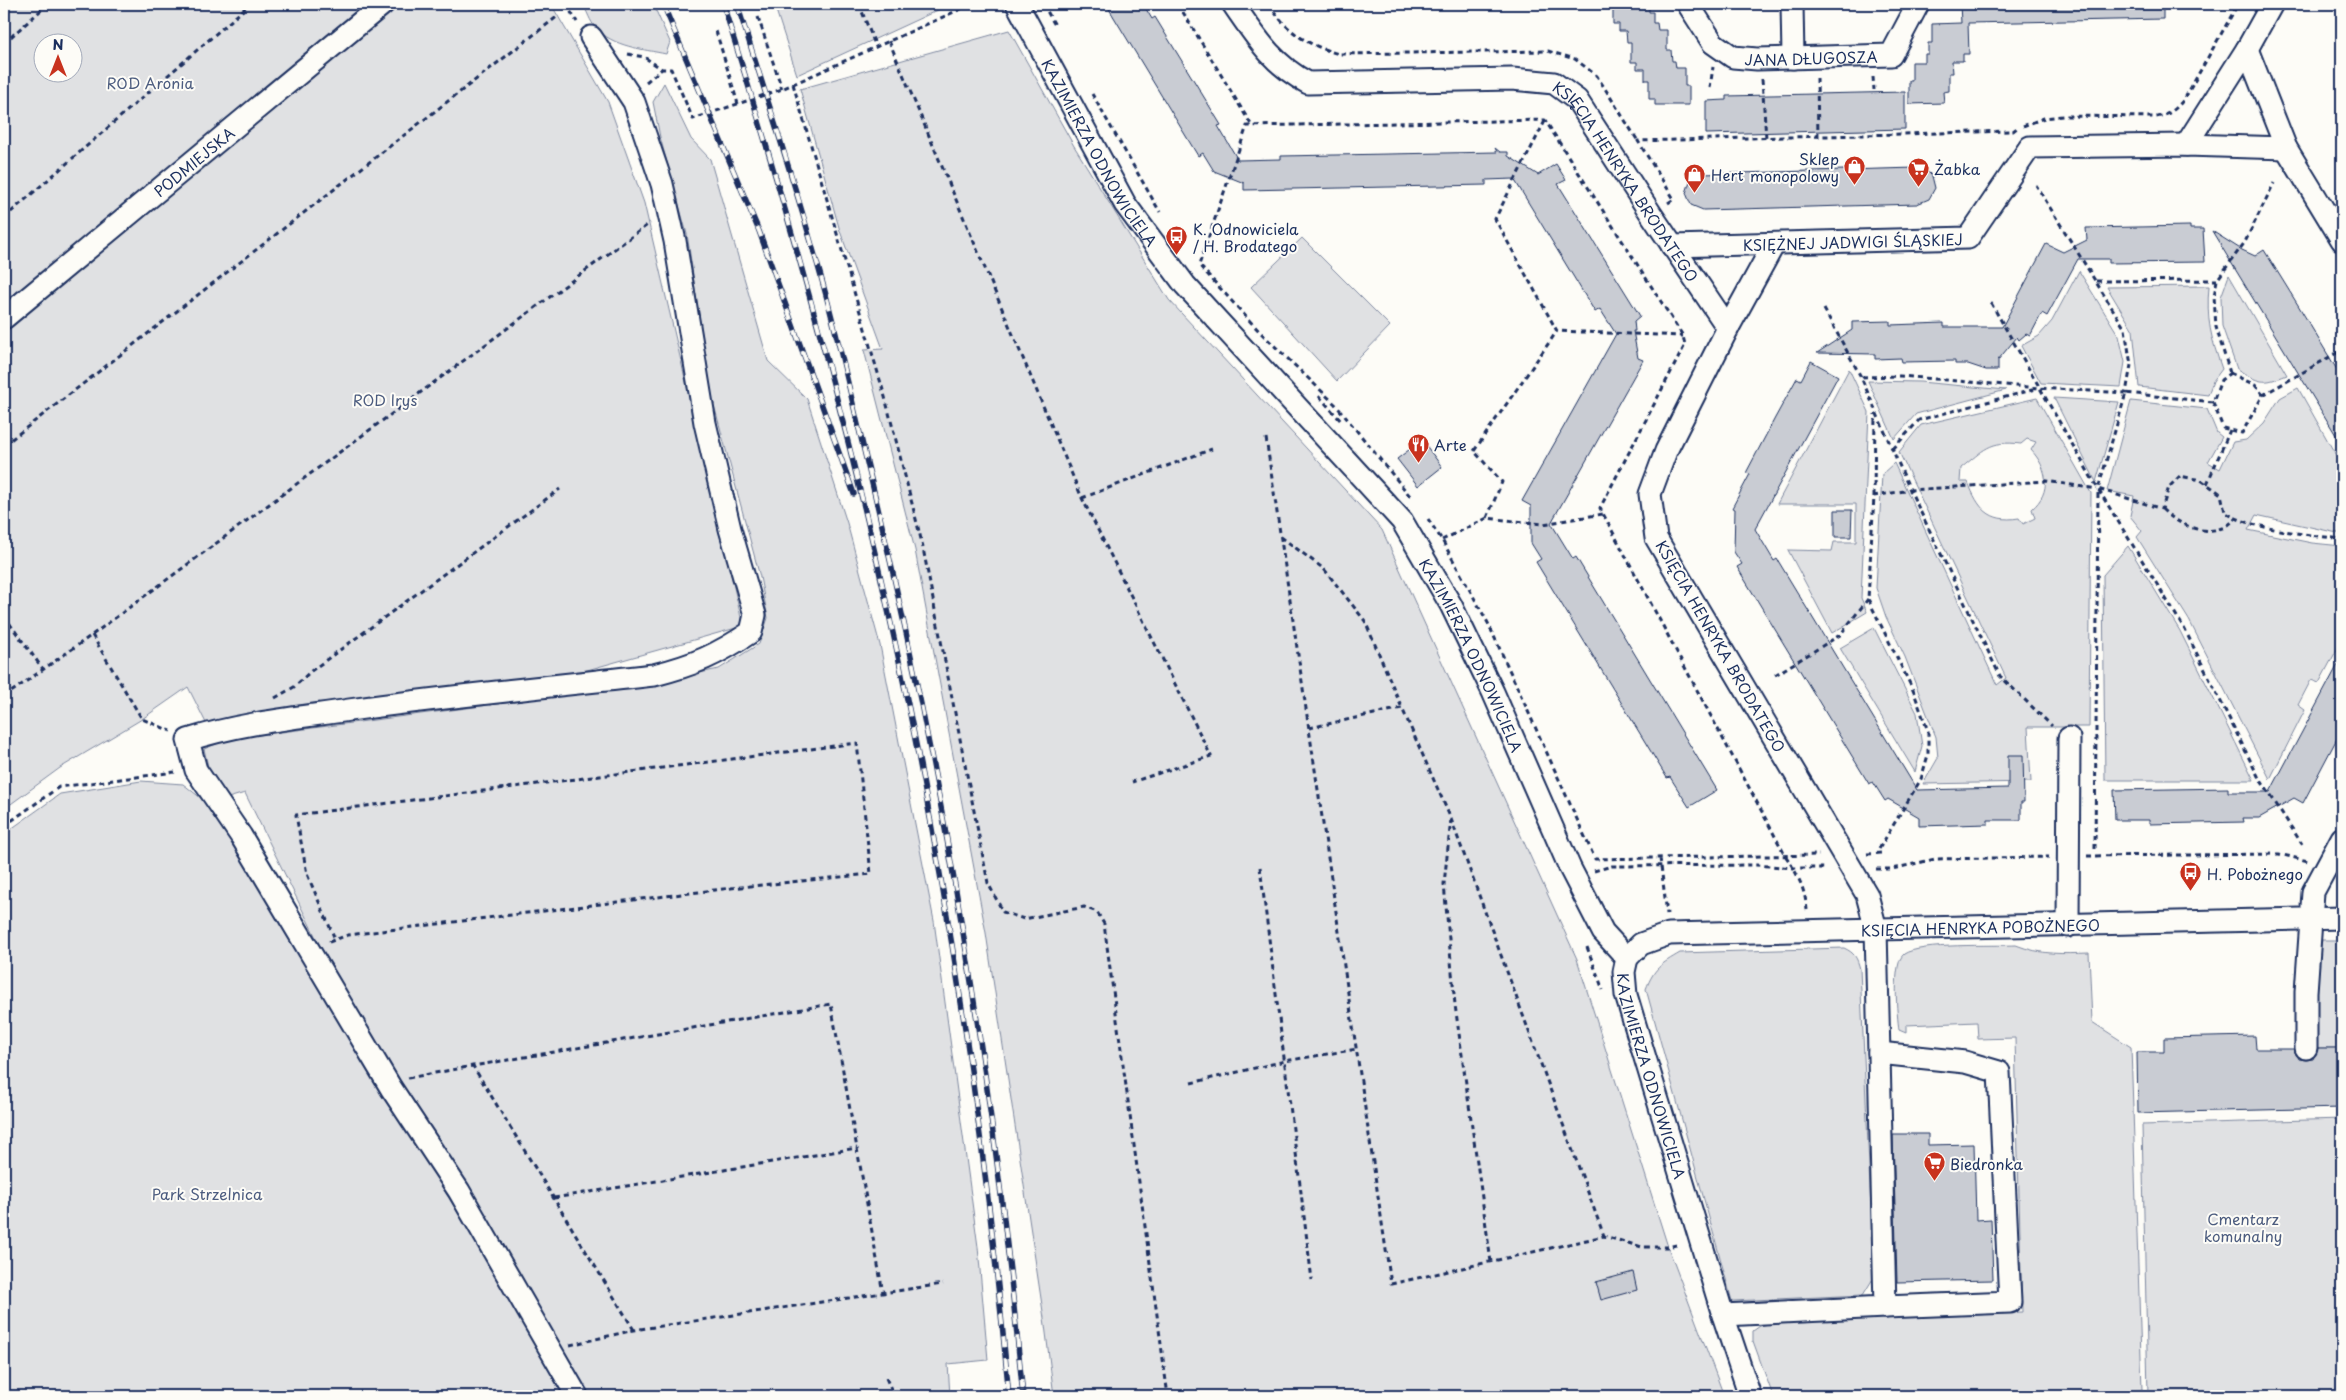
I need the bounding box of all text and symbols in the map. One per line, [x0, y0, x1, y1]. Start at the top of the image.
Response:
north arrow [32, 32, 82, 82]
text: N [52, 34, 64, 55]
street label: JANA DŁUGOSZA [1744, 44, 1878, 71]
street label: KAZIMIERZA ODNOWICIELA [1037, 54, 1164, 251]
park label: ROD Aronia [106, 71, 194, 94]
street label: KSIĘCIA HENRYKA BRODATEGO [1549, 75, 1705, 286]
street label: PODMIEJSKA [148, 121, 239, 201]
place label: Sklep monopolowy [1750, 147, 1839, 187]
shop icon: Sklep monopolowy [1843, 155, 1867, 186]
supermarket icon: Żabka [1906, 156, 1930, 187]
place label: Żabka [1934, 157, 1981, 180]
shop icon: Hert [1683, 162, 1707, 193]
place label: Hert [1711, 163, 1744, 186]
place label: K. Odnowiciela / H. Brodatego [1193, 217, 1299, 257]
bus stop icon: K. Odnowiciela / H. Brodatego [1165, 225, 1189, 256]
street label: KSIĘŻNEJ JADWIGI ŚLĄSKIEJ [1743, 227, 1963, 256]
park label: ROD Irys [353, 388, 417, 411]
restaurant icon: Arte [1406, 432, 1430, 463]
place label: Arte [1434, 433, 1467, 456]
street label: KSIĘCIA HENRYKA BRODATEGO [1651, 536, 1791, 756]
street label: KAZIMIERZA ODNOWICIELA [1414, 554, 1529, 755]
bus stop icon: H. Pobożnego [2179, 861, 2203, 892]
place label: H. Pobożnego [2207, 862, 2303, 885]
street label: KSIĘCIA HENRYKA POBOŻNEGO [1861, 912, 2100, 941]
street label: KAZIMIERZA ODNOWICIELA [1613, 972, 1693, 1182]
supermarket icon: Biedronka [1922, 1151, 1946, 1182]
place label: Biedronka [1950, 1152, 2023, 1175]
park label: Park Strzelnica [152, 1182, 263, 1205]
park label: Cmentarz komunalny [2204, 1207, 2282, 1247]

